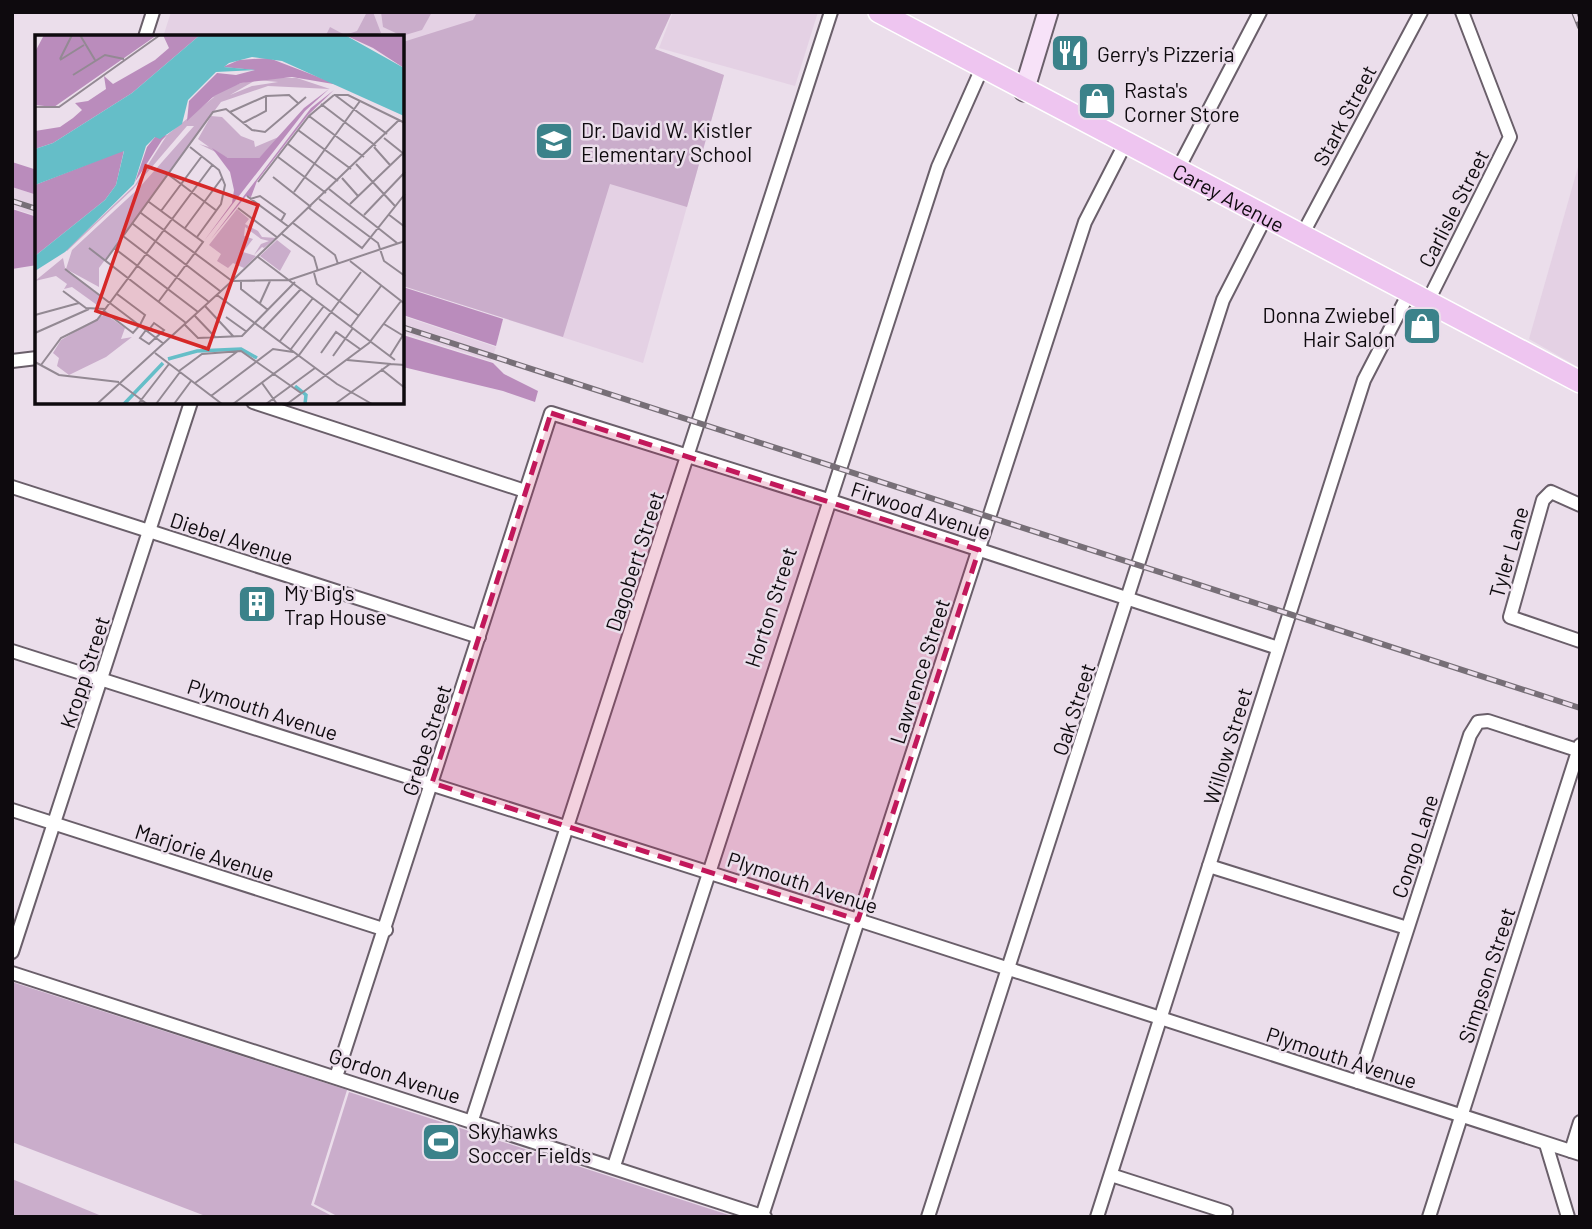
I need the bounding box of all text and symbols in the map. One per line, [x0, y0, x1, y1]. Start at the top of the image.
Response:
restaurant icon: Gerry's Pizzeria [1049, 32, 1091, 74]
inset map [35, 35, 404, 404]
place label: Gerry's Pizzeria [1097, 41, 1235, 66]
street label: Stark Street [1307, 60, 1381, 170]
place label: Rasta's Corner Store [1124, 77, 1240, 126]
shop icon: Rasta's Corner Store [1076, 80, 1118, 122]
place label: Dr. David W. Kistler Elementary School [581, 117, 753, 166]
school or university icon: Dr. David W. Kistler Elementary School [533, 120, 575, 162]
street label: Carlisle Street [1413, 145, 1493, 271]
street label: Carey Avenue [1169, 157, 1289, 236]
place label: Donna Zwiebel Hair Salon [1262, 302, 1395, 351]
shop icon: Donna Zwiebel Hair Salon [1401, 305, 1443, 347]
street label: Firwood Avenue [848, 476, 994, 544]
street label: Dagobert Street [600, 488, 668, 634]
street label: Tyler Lane [1483, 503, 1533, 601]
street label: Diebel Avenue [167, 506, 297, 570]
street label: Horton Street [739, 544, 801, 670]
place label: My Big's Trap House [284, 580, 387, 629]
building icon: My Big's Trap House [236, 583, 278, 625]
street label: Lawrence Street [884, 595, 954, 747]
street label: Kropp Street [54, 613, 114, 731]
street label: Oak Street [1046, 660, 1100, 758]
street label: Plymouth Avenue [185, 673, 341, 745]
street label: Grebe Street [396, 681, 456, 799]
street label: Willow Street [1197, 684, 1257, 808]
street label: Congo Lane [1386, 791, 1442, 901]
street label: Marjorie Avenue [132, 818, 278, 886]
street label: Plymouth Avenue [725, 846, 881, 918]
street label: Simpson Street [1452, 904, 1520, 1046]
street label: Plymouth Avenue [1264, 1021, 1420, 1093]
street label: Gordon Avenue [326, 1042, 464, 1108]
place label: Skyhawks Soccer Fields [468, 1118, 591, 1167]
sports icon: Skyhawks Soccer Fields [420, 1121, 462, 1163]

